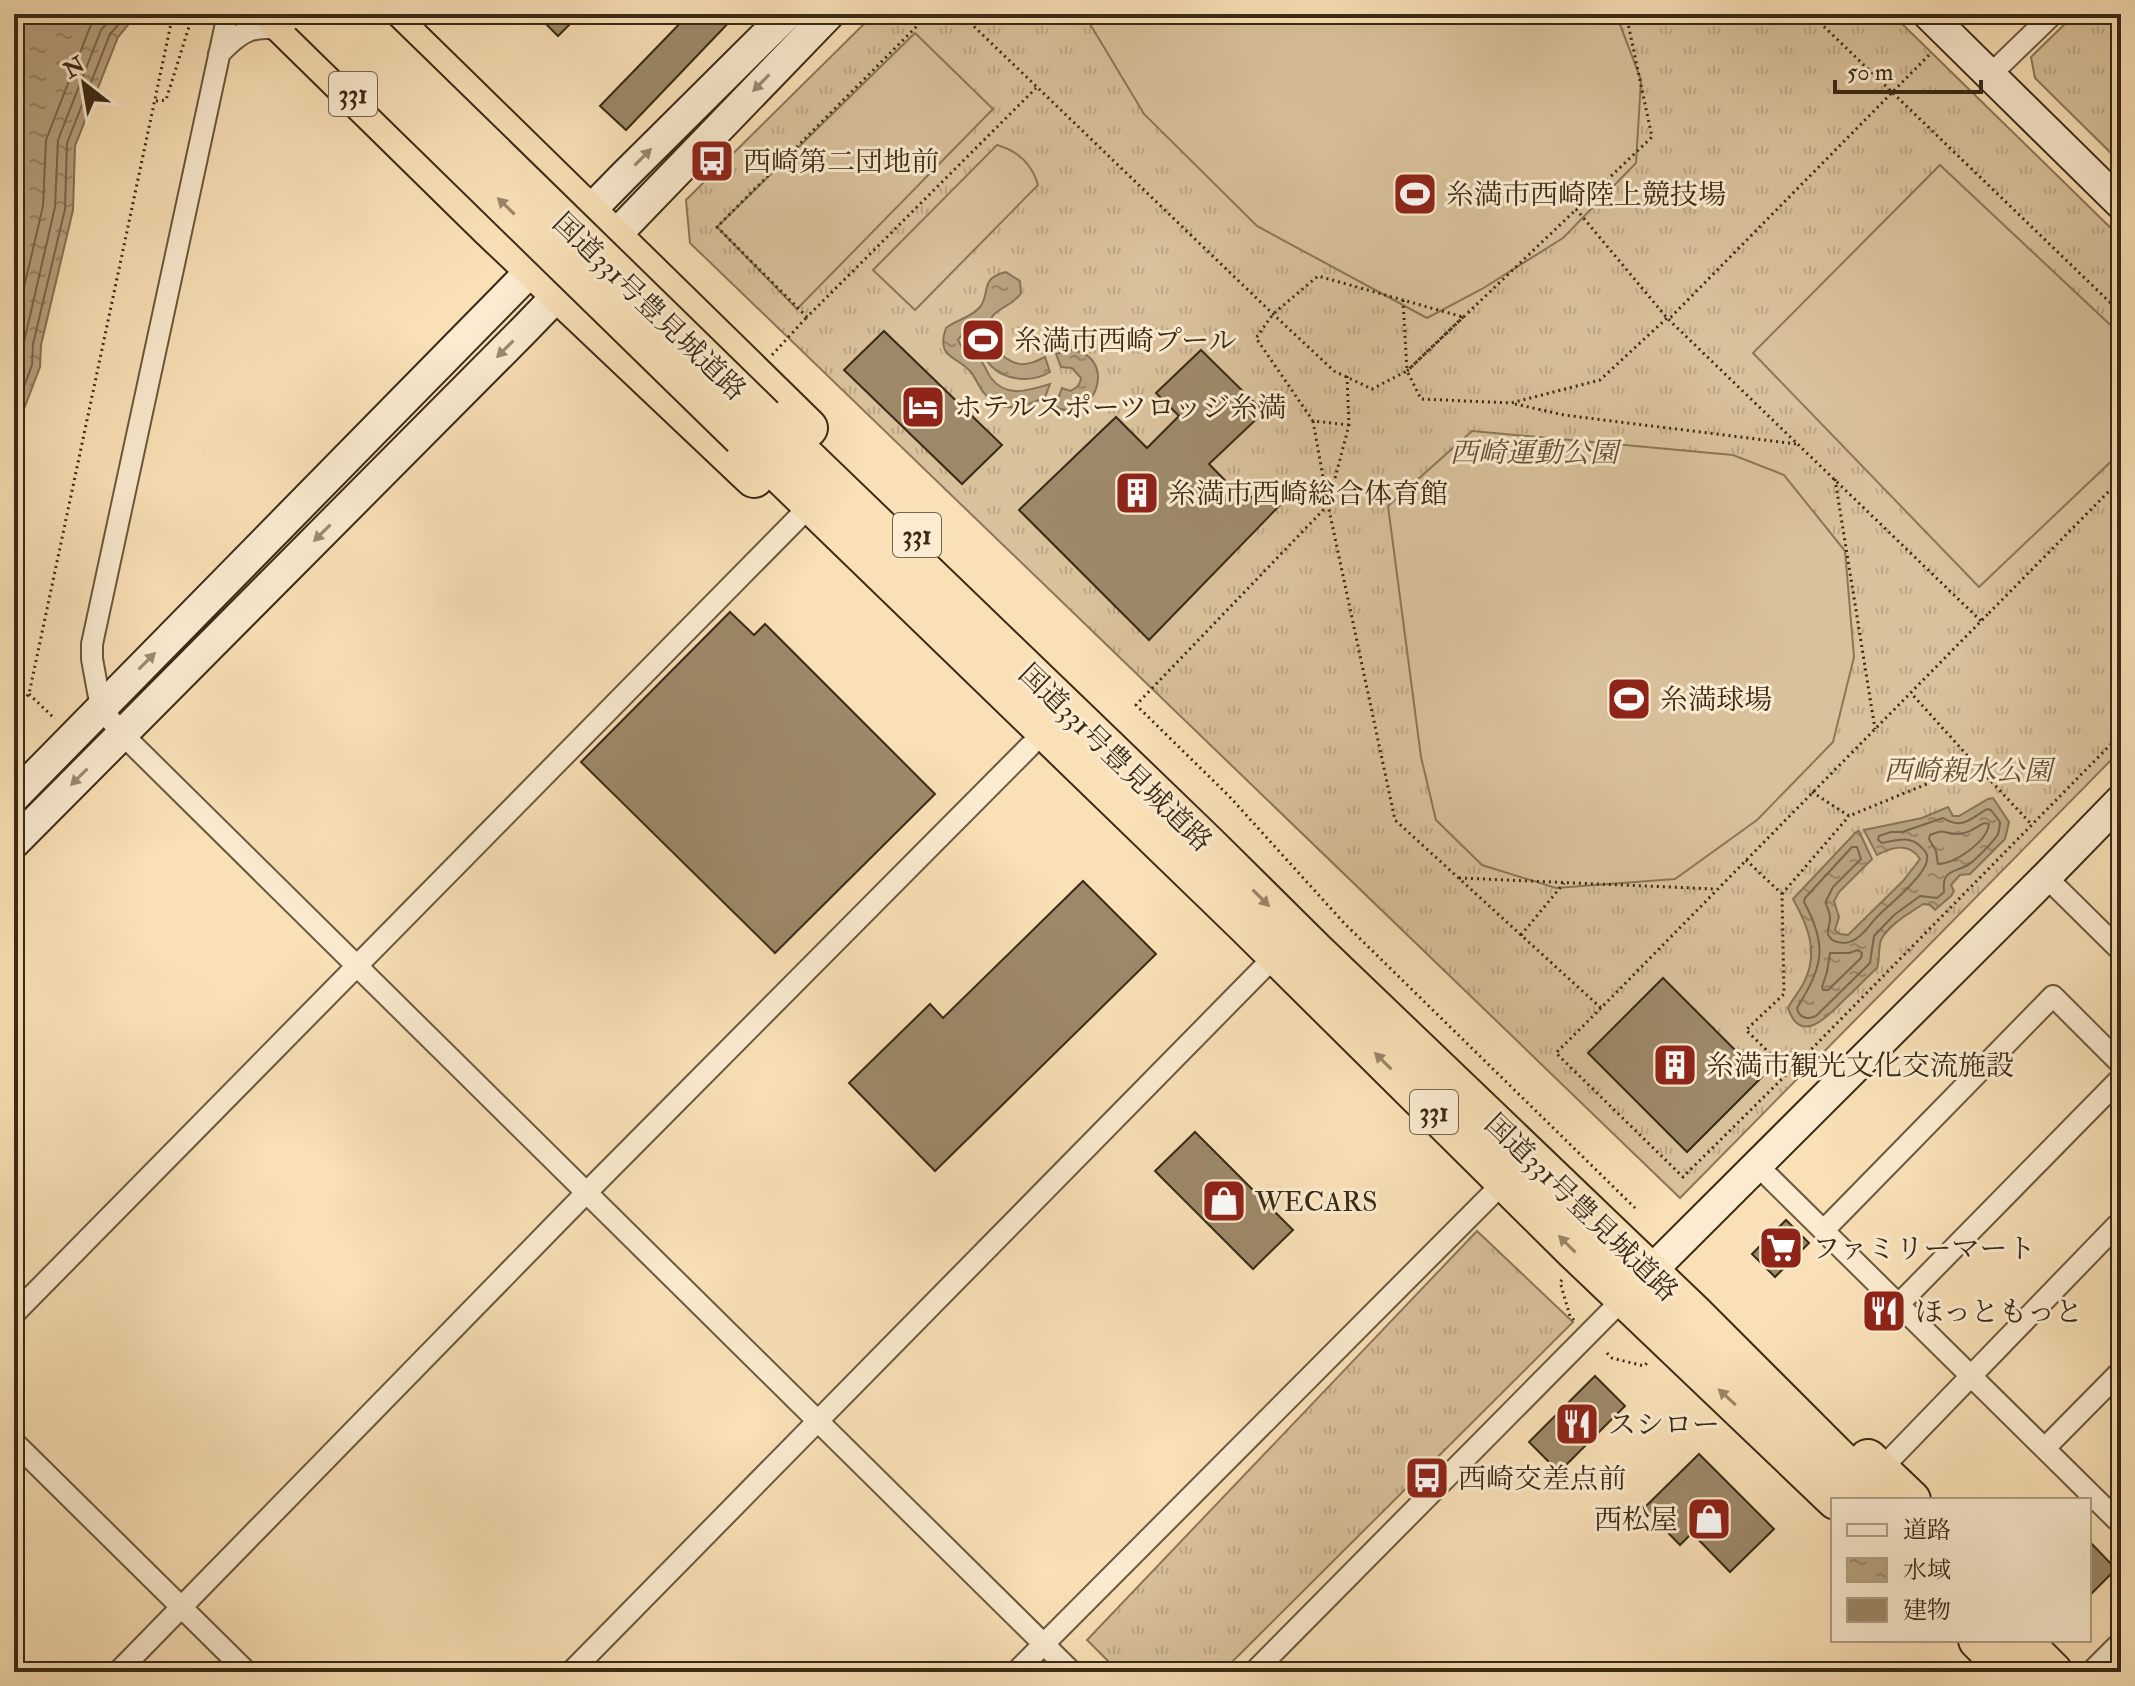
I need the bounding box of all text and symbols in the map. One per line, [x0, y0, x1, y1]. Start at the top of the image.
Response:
north arrow [44, 44, 124, 124]
scale bar [1835, 44, 1981, 94]
text: N [58, 50, 90, 85]
text: 50 m [1847, 57, 1894, 88]
road number: 331 [329, 72, 377, 116]
one-way arrow [753, 73, 771, 92]
bus stop icon: 西崎第二団地前 [688, 137, 736, 185]
place label: 西崎第二団地前 [743, 145, 939, 180]
one-way arrow [633, 149, 652, 167]
sports icon: 糸満市西崎陸上競技場 [1391, 170, 1439, 218]
place label: 糸満市西崎陸上競技場 [1446, 178, 1726, 213]
one-way arrow [497, 197, 516, 216]
street label: 国道331号豊見城道路 [545, 206, 753, 408]
sports icon: 糸満市西崎プール [959, 316, 1007, 364]
place label: 糸満市西崎プール [1014, 324, 1237, 359]
one-way arrow [497, 339, 515, 358]
hotel icon: ホテルスポーツロッジ糸満 [899, 383, 947, 431]
place label: ホテルスポーツロッジ糸満 [954, 391, 1286, 426]
park label: 西崎運動公園 [1450, 436, 1622, 471]
building icon: 糸満市西崎総合体育館 [1113, 469, 1161, 517]
place label: 糸満市西崎総合体育館 [1168, 477, 1448, 512]
road number: 331 [893, 513, 941, 557]
one-way arrow [313, 523, 332, 542]
one-way arrow [137, 652, 156, 671]
street label: 国道331号豊見城道路 [1011, 657, 1219, 859]
sports icon: 糸満球場 [1605, 675, 1653, 723]
place label: 糸満球場 [1660, 683, 1772, 718]
park label: 西崎親水公園 [1884, 754, 2056, 789]
one-way arrow [70, 767, 89, 786]
one-way arrow [1251, 888, 1270, 907]
building icon: 糸満市観光文化交流施設 [1651, 1041, 1699, 1089]
place label: 糸満市観光文化交流施設 [1706, 1049, 2014, 1084]
one-way arrow [1374, 1052, 1393, 1071]
road number: 331 [1410, 1090, 1458, 1134]
street label: 国道331号豊見城道路 [1477, 1107, 1685, 1309]
shop icon: WECARS [1200, 1177, 1248, 1225]
place label: WECARS [1254, 1185, 1378, 1220]
supermarket icon: ファミリーマート [1757, 1224, 1805, 1272]
place label: ファミリーマート [1812, 1232, 2035, 1267]
one-way arrow [1559, 1235, 1577, 1254]
restaurant icon: ほっともっと [1860, 1287, 1908, 1335]
place label: ほっともっと [1915, 1295, 2083, 1330]
one-way arrow [1718, 1388, 1737, 1407]
restaurant icon: スシロー [1553, 1400, 1601, 1448]
place label: スシロー [1608, 1408, 1720, 1443]
bus stop icon: 西崎交差点前 [1403, 1454, 1451, 1502]
place label: 西崎交差点前 [1458, 1462, 1626, 1497]
shop icon: 西松屋 [1685, 1495, 1733, 1543]
legend [1831, 1498, 2091, 1642]
place label: 西松屋 [1594, 1503, 1678, 1538]
text: 道路 [1903, 1515, 1951, 1546]
text: 水域 [1903, 1555, 1951, 1586]
text: 建物 [1903, 1595, 1951, 1626]

